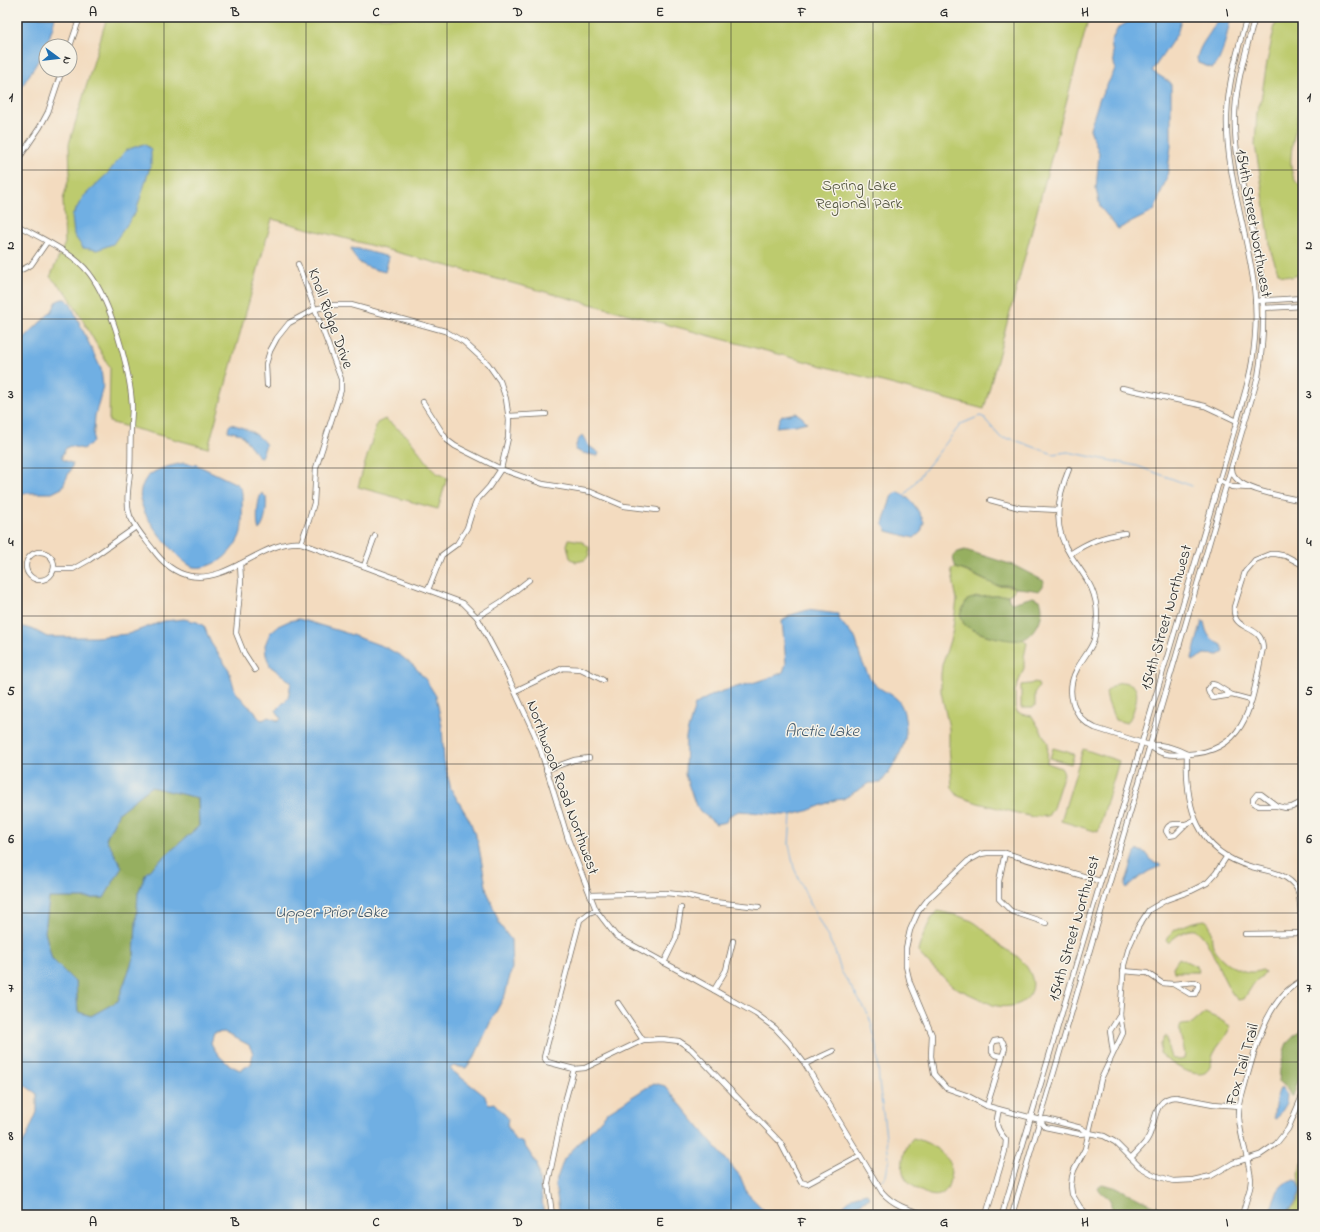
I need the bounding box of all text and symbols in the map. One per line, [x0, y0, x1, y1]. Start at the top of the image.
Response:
text: A [89, 3, 97, 22]
text: B [230, 3, 240, 22]
text: C [372, 3, 380, 22]
text: D [512, 3, 523, 22]
text: E [656, 3, 664, 22]
text: F [797, 3, 807, 22]
text: G [940, 3, 948, 22]
text: H [1081, 3, 1089, 22]
text: I [1225, 3, 1229, 22]
north arrow [38, 38, 78, 78]
text: N [58, 55, 75, 66]
text: 1 [9, 88, 14, 107]
text: 1 [1307, 88, 1312, 107]
street label: 154th Street Northwest [1228, 147, 1278, 300]
park label: Spring Lake Regional Park [816, 174, 903, 216]
text: 2 [7, 236, 15, 255]
text: 2 [1305, 236, 1313, 255]
street label: Knoll Ridge Drive [301, 265, 360, 373]
text: 3 [7, 385, 14, 404]
text: 3 [1305, 385, 1312, 404]
text: 4 [7, 533, 14, 552]
text: 4 [1305, 533, 1312, 552]
street label: 154th Street Northwest [1135, 541, 1199, 693]
text: 5 [7, 682, 15, 701]
text: 5 [1305, 682, 1313, 701]
street label: Northwood Road Northwest [519, 697, 605, 879]
water label: Arctic Lake [785, 719, 861, 744]
text: 6 [7, 830, 14, 849]
text: 6 [1305, 830, 1312, 849]
street label: 154th Street Northwest [1043, 852, 1107, 1004]
water label: Upper Prior Lake [275, 900, 389, 925]
text: 7 [8, 979, 14, 998]
text: 7 [1306, 979, 1312, 998]
street label: Fox Tail Trail [1220, 1021, 1266, 1109]
text: 8 [8, 1127, 14, 1146]
text: 8 [1306, 1127, 1312, 1146]
text: A [89, 1213, 97, 1232]
text: B [230, 1213, 240, 1232]
text: C [372, 1213, 380, 1232]
text: D [512, 1213, 523, 1232]
text: E [656, 1213, 664, 1232]
text: F [797, 1213, 807, 1232]
text: G [940, 1213, 948, 1232]
text: H [1081, 1213, 1089, 1232]
text: I [1225, 1213, 1229, 1232]

